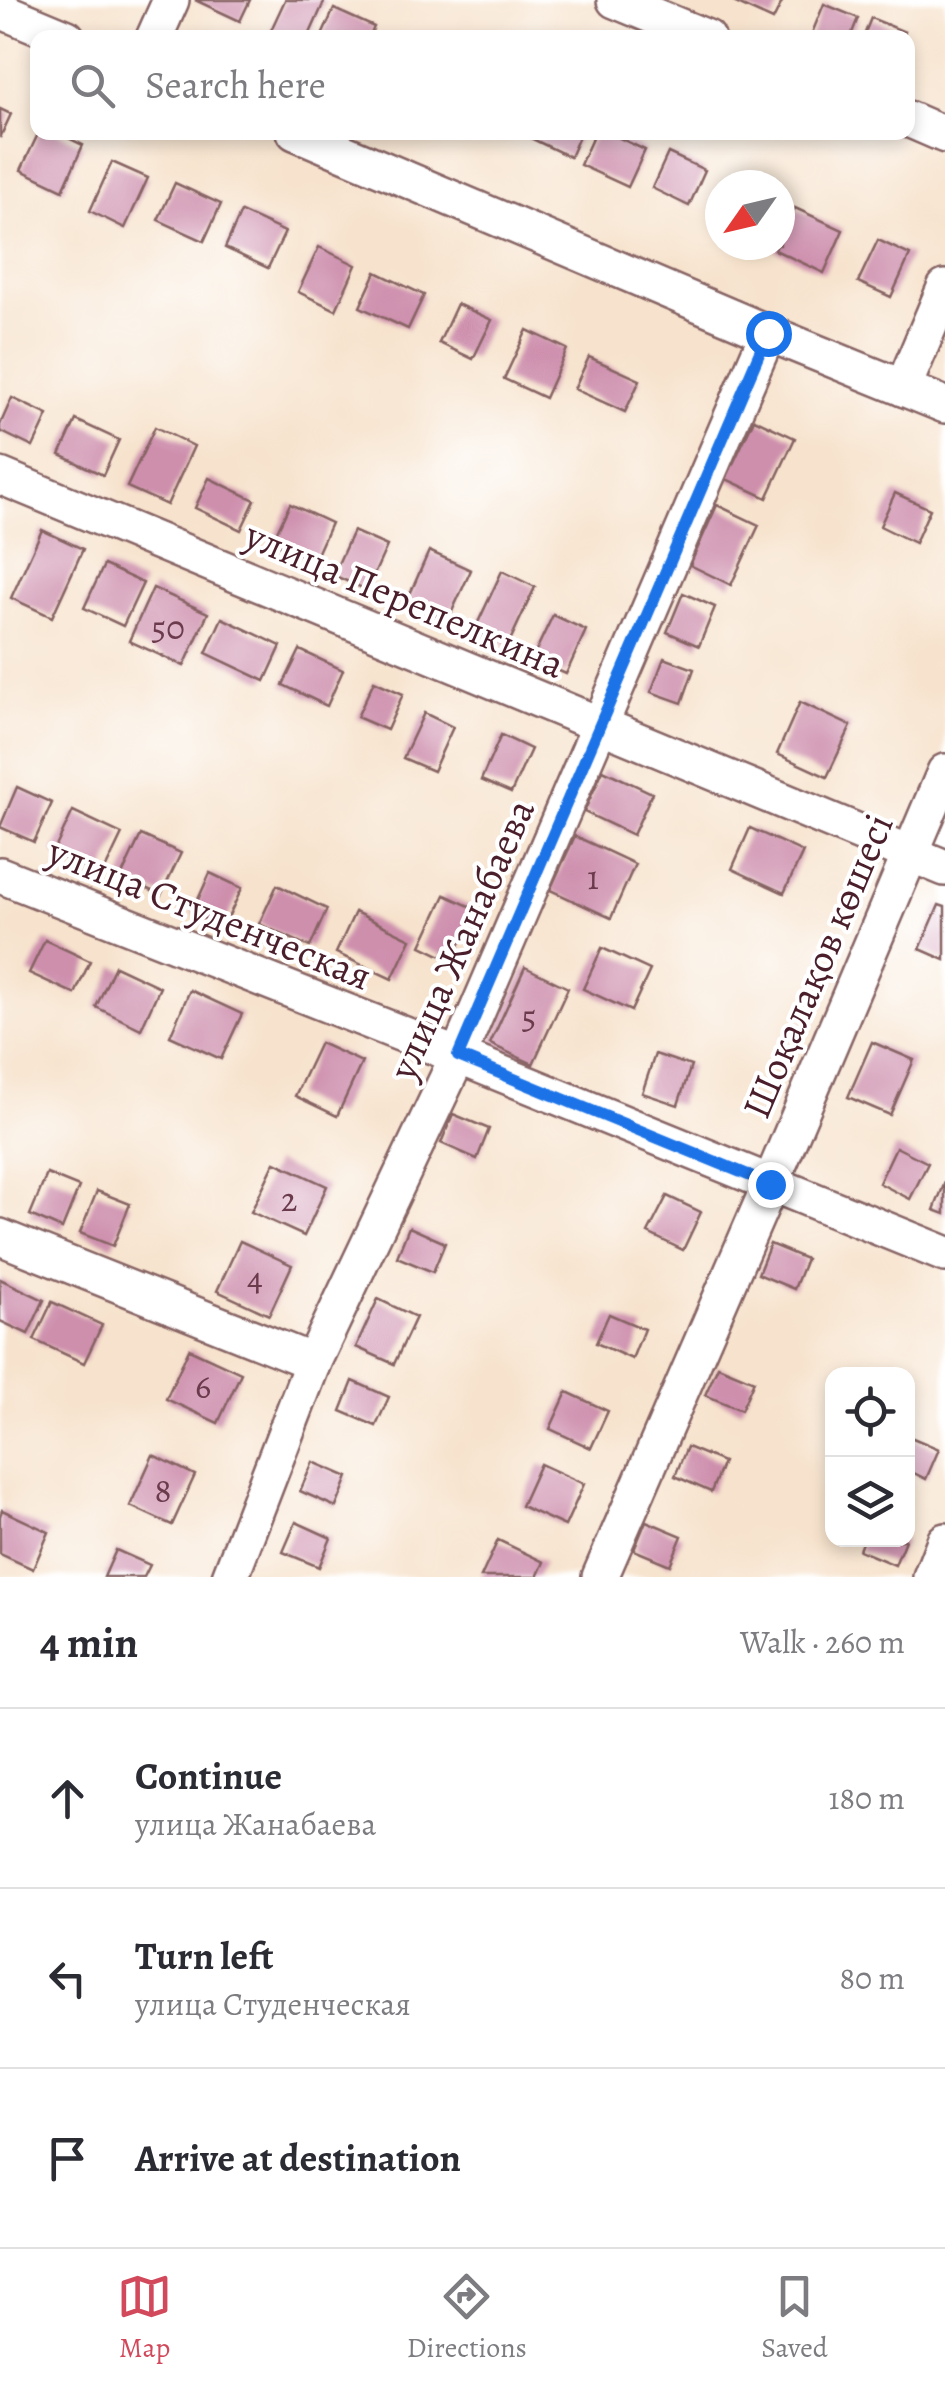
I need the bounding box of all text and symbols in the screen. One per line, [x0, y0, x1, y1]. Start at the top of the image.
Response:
search box [30, 30, 915, 140]
icon: search [65, 58, 120, 113]
text: Search here [145, 59, 326, 111]
north arrow [705, 170, 795, 260]
route start [746, 311, 792, 357]
street label: улица Перепелкина [236, 507, 573, 692]
house number: 50 [151, 603, 185, 651]
street label: улица Жанабаева [375, 790, 548, 1089]
street label: Шоқалақов көшесі [728, 805, 906, 1127]
street label: улица Студенческая [39, 823, 380, 1003]
house number: 1 [587, 853, 599, 901]
house number: 5 [521, 992, 537, 1040]
route end [748, 1162, 794, 1208]
house number: 2 [281, 1175, 297, 1223]
house number: 4 [247, 1254, 263, 1302]
house number: 6 [195, 1362, 211, 1410]
map controls [825, 1367, 915, 1547]
button: locate [825, 1367, 915, 1457]
button: layers [825, 1457, 915, 1547]
house number: 8 [155, 1466, 171, 1514]
text: 4 min [40, 1614, 138, 1671]
text: Walk · 260 m [740, 1620, 905, 1664]
text: Continue [135, 1750, 282, 1802]
icon: ahead [40, 1771, 95, 1826]
text: 180 m [829, 1776, 905, 1820]
text: улица Жанабаева [135, 1802, 376, 1846]
text: Turn left [135, 1930, 274, 1982]
icon: left [40, 1951, 95, 2006]
text: 80 m [839, 1956, 905, 2000]
text: улица Студенческая [135, 1982, 411, 2026]
icon: arrive [40, 2131, 95, 2186]
text: Arrive at destination [135, 2132, 461, 2184]
tab: Map [117, 2269, 172, 2367]
tab: Directions [407, 2269, 527, 2367]
tab: Saved [761, 2269, 828, 2367]

